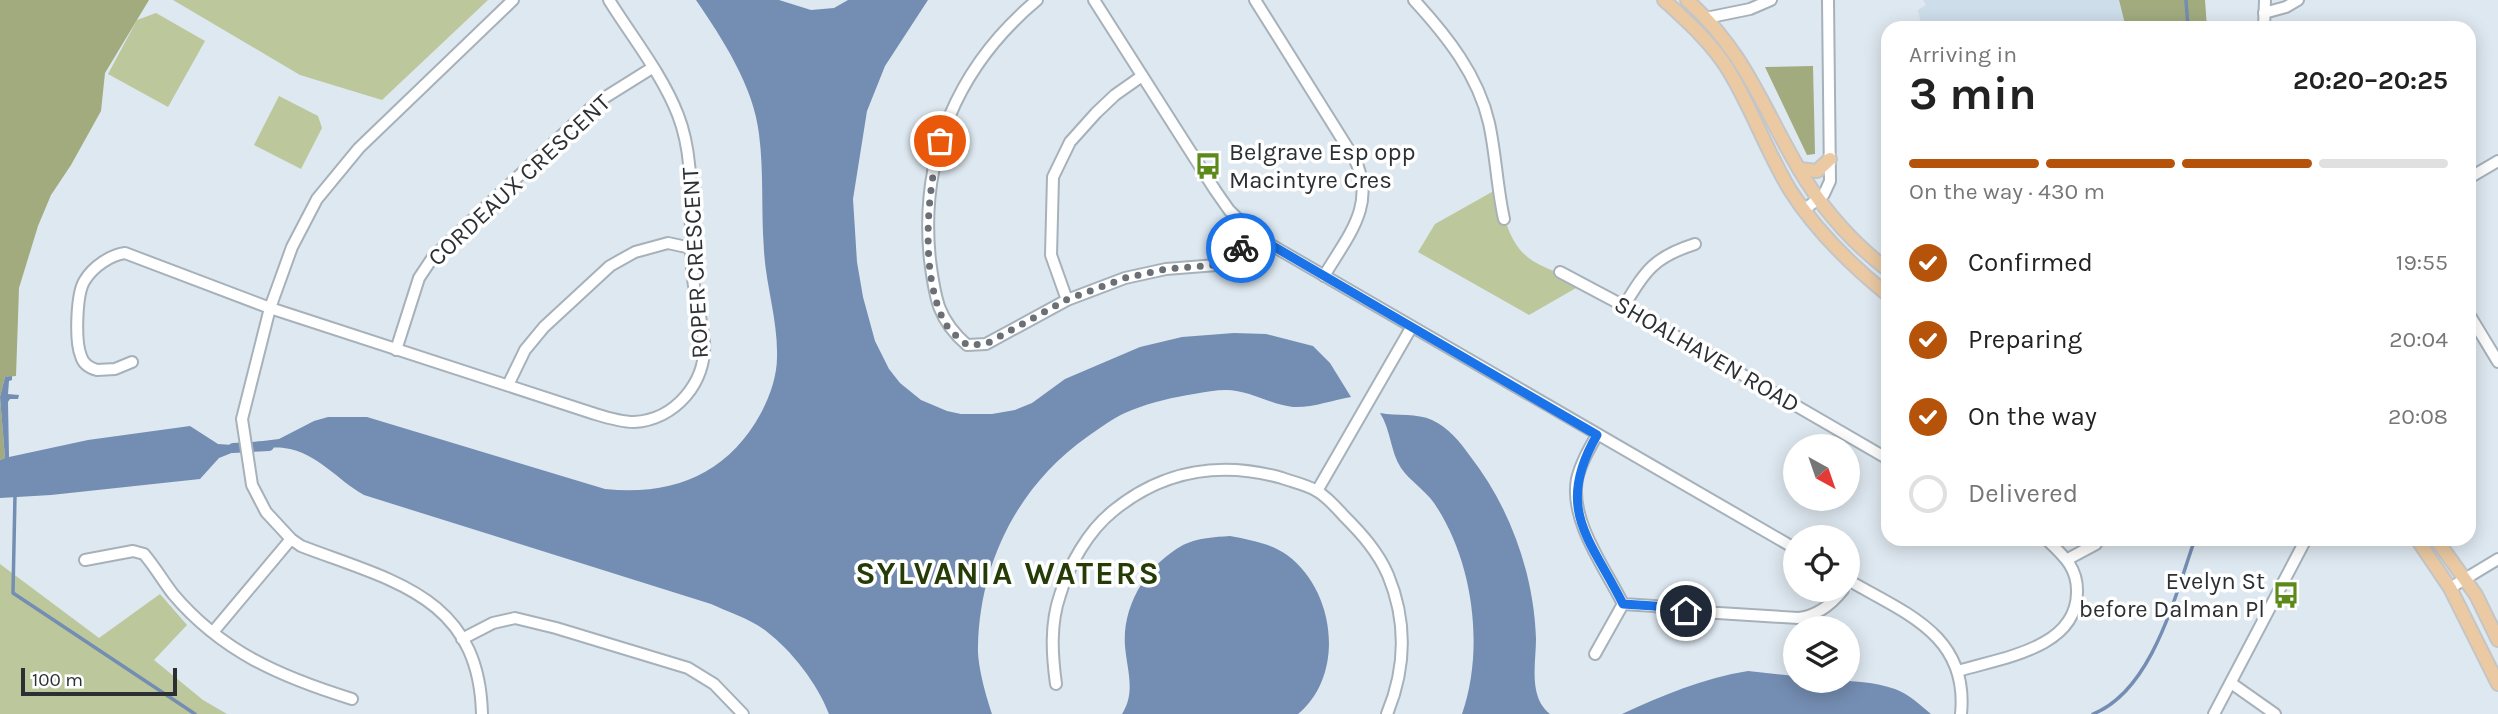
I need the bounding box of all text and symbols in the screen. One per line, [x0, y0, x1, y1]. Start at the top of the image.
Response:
text: Arriving in [1909, 41, 2017, 68]
text: 20:20–20:25 [2293, 65, 2448, 96]
text: 3 min [1909, 67, 2037, 121]
street label: CORDEAUX CRESCENT [422, 88, 616, 272]
pin [910, 111, 970, 171]
icon: bag [921, 122, 959, 160]
place label: Belgrave Esp opp Macintyre Cres [1229, 138, 1415, 194]
bus stop icon: Belgrave Esp opp Macintyre Cres [1193, 151, 1223, 181]
street label: ROPER CRESCENT [676, 167, 714, 359]
text: On the way · 430 m [1909, 178, 2105, 205]
courier [1206, 213, 1276, 283]
icon: bike [1222, 229, 1260, 267]
icon: check [1909, 244, 1947, 282]
text: Confirmed [1968, 247, 2093, 278]
text: 19:55 [2396, 249, 2448, 276]
street label: SHOALHAVEN ROAD [1609, 290, 1805, 418]
icon: check [1909, 321, 1947, 359]
text: Preparing [1968, 324, 2082, 355]
text: 20:04 [2389, 326, 2448, 353]
icon: check [1909, 398, 1947, 436]
text: On the way [1968, 401, 2097, 432]
text: 20:08 [2388, 403, 2448, 430]
north arrow [1783, 434, 1860, 511]
map controls [1783, 434, 1860, 693]
text: Delivered [1968, 478, 2078, 509]
button: locate [1783, 525, 1860, 602]
district label: SYLVANIA WATERS [855, 555, 1161, 592]
place label: Evelyn St before Dalman Pl [2079, 567, 2265, 623]
bus stop icon: Evelyn St before Dalman Pl [2271, 580, 2301, 610]
pin [1656, 581, 1716, 641]
icon: home [1667, 592, 1705, 630]
button: layers [1783, 616, 1860, 693]
scale bar [21, 665, 177, 697]
text: 100 m [32, 669, 83, 691]

